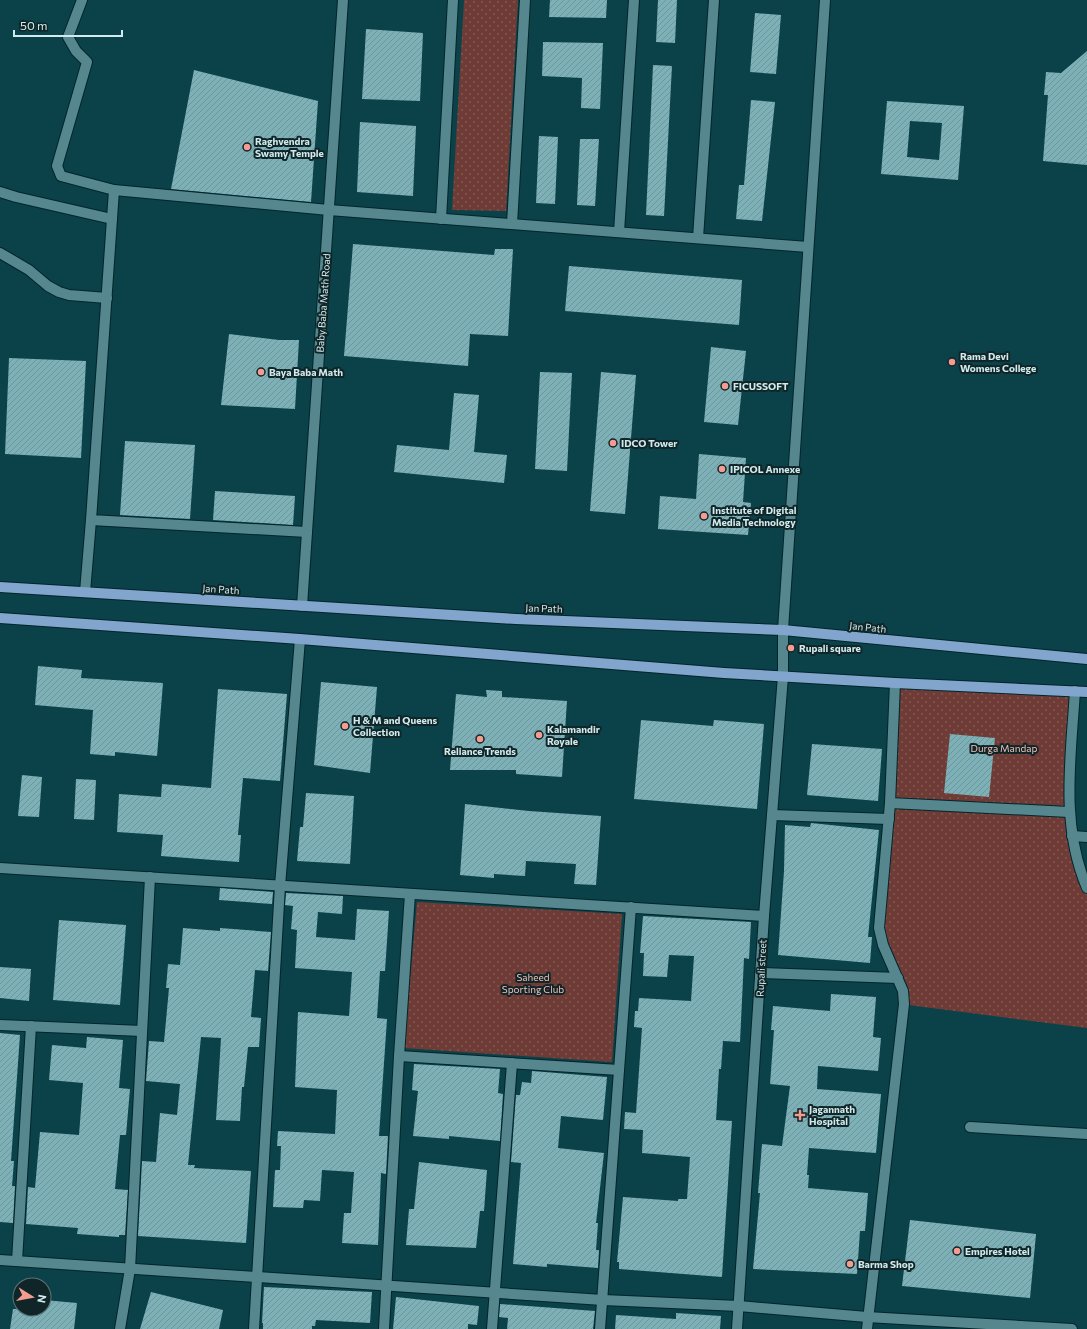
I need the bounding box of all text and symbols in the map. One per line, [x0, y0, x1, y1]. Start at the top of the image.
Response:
scale bar [14, 12, 122, 38]
text: 50 m [20, 18, 48, 32]
place label: Raghvendra Swamy Temple [255, 135, 324, 159]
marker: Raghvendra Swamy Temple [242, 142, 252, 152]
street label: Baby Baba Math Road [314, 253, 332, 353]
place label: Rama Devi Womens College [960, 350, 1036, 374]
marker: Rama Devi Womens College [947, 357, 957, 367]
place label: Baya Baba Math [269, 366, 343, 378]
marker: Baya Baba Math [256, 367, 266, 377]
place label: FICUSSOFT [733, 380, 789, 392]
marker: FICUSSOFT [720, 381, 730, 391]
place label: IDCO Tower [621, 437, 677, 449]
marker: IDCO Tower [608, 438, 618, 448]
place label: IPICOL Annexe [730, 463, 800, 475]
marker: IPICOL Annexe [717, 464, 727, 474]
place label: Institute of Digital Media Technology [712, 504, 797, 528]
marker: Institute of Digital Media Technology [699, 511, 709, 521]
street label: Jan Path [202, 582, 240, 596]
street label: Jan Path [525, 601, 563, 615]
street label: Jan Path [849, 619, 887, 635]
place label: Rupali square [799, 642, 861, 654]
marker: Rupali square [786, 643, 796, 653]
place label: H & M and Queens Collection [353, 714, 437, 738]
marker: H & M and Queens Collection [340, 721, 350, 731]
place label: Kalamandir Royale [547, 723, 600, 747]
marker: Kalamandir Royale [534, 730, 544, 740]
marker: Reliance Trends [475, 734, 485, 744]
park label: Durga Mandap [971, 742, 1037, 754]
place label: Reliance Trends [444, 745, 516, 757]
street label: Rupali street [754, 939, 768, 997]
park label: Saheed Sporting Club [502, 971, 564, 995]
place label: Jagannath Hospital [809, 1103, 855, 1127]
marker: Jagannath Hospital [794, 1109, 806, 1121]
place label: Empires Hotel [965, 1245, 1030, 1257]
marker: Empires Hotel [952, 1246, 962, 1256]
place label: Barma Shop [858, 1258, 914, 1270]
marker: Barma Shop [845, 1259, 855, 1269]
north arrow [12, 1277, 52, 1317]
text: N [35, 1294, 49, 1304]

